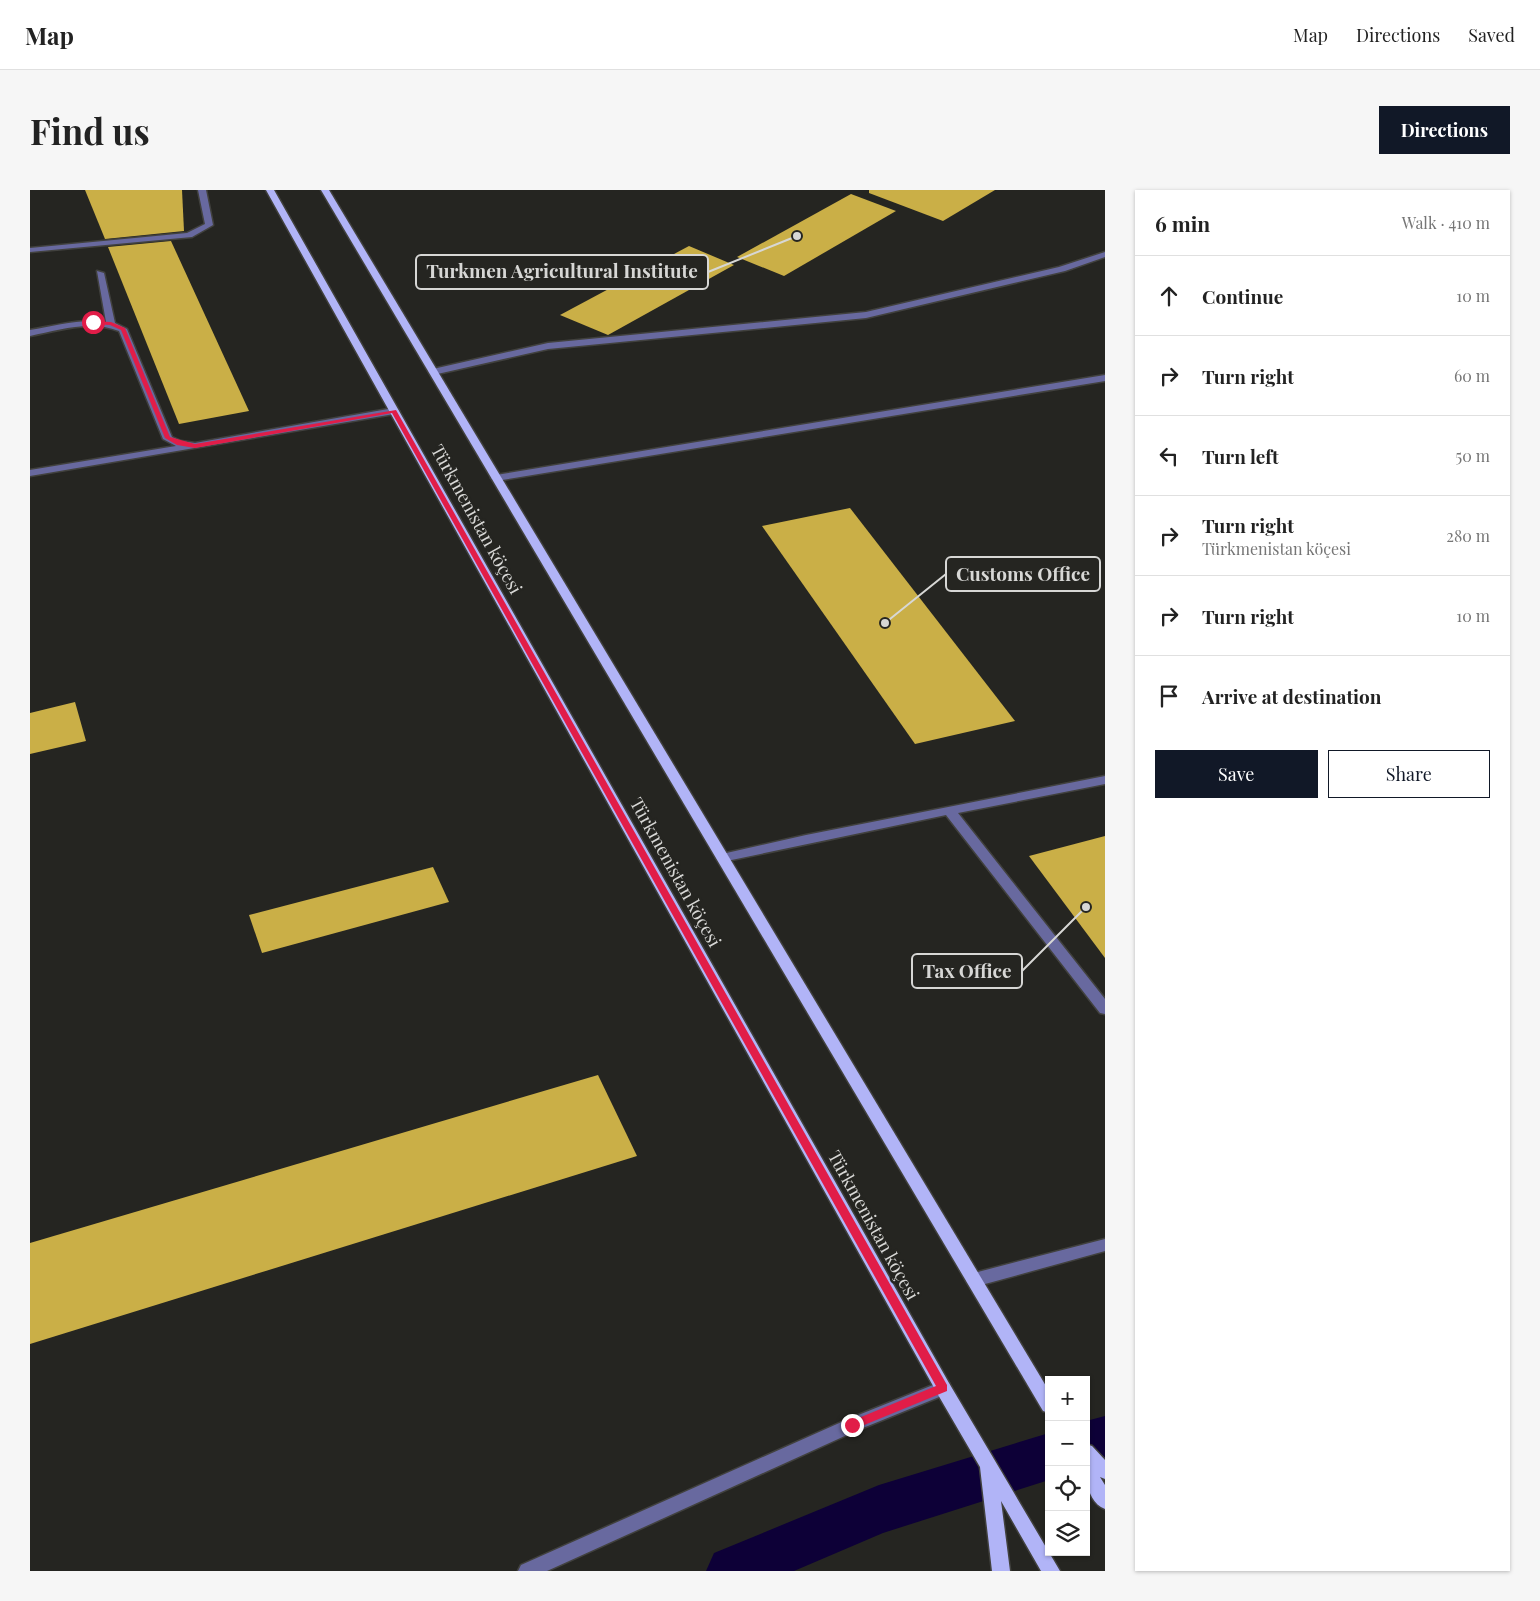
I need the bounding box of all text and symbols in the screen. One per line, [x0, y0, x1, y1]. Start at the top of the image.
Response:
text: Map [25, 19, 74, 51]
text: Map [1293, 23, 1328, 47]
text: Directions [1356, 23, 1440, 47]
text: Saved [1468, 23, 1515, 47]
button: Directions [1379, 106, 1510, 154]
text: Find us [30, 107, 150, 154]
text: 6 min [1155, 209, 1210, 237]
text: Walk · 410 m [1402, 212, 1490, 233]
callout: Turkmen Agricultural Institute [416, 255, 708, 289]
text: Turkmen Agricultural Institute [426, 257, 698, 283]
icon: ahead [1155, 282, 1183, 310]
text: Continue [1202, 283, 1283, 309]
text: 10 m [1456, 285, 1490, 306]
route start [82, 311, 105, 334]
icon: right [1155, 362, 1183, 390]
text: Turn right [1202, 363, 1294, 389]
text: 60 m [1454, 365, 1490, 386]
street label: Türkmenistan köçesi [426, 440, 528, 598]
icon: left [1155, 442, 1183, 470]
text: Turn left [1202, 443, 1279, 469]
text: 50 m [1456, 445, 1490, 466]
text: Turn right [1202, 512, 1294, 538]
icon: right [1155, 522, 1183, 550]
text: 280 m [1446, 525, 1490, 546]
text: Türkmenistan köçesi [1202, 538, 1351, 559]
callout: Customs Office [946, 557, 1100, 591]
text: Customs Office [956, 560, 1090, 586]
icon: right [1155, 602, 1183, 630]
text: Turn right [1202, 603, 1294, 629]
text: 10 m [1456, 605, 1490, 626]
icon: arrive [1155, 682, 1183, 710]
text: Arrive at destination [1202, 683, 1382, 709]
button: Save [1155, 750, 1318, 798]
button: Share [1328, 750, 1490, 798]
street label: Türkmenistan köçesi [625, 793, 727, 951]
callout: Tax Office [912, 954, 1022, 988]
text: Tax Office [922, 957, 1012, 983]
street label: Türkmenistan köçesi [823, 1146, 925, 1304]
map controls [1045, 1376, 1090, 1556]
button: + [1045, 1376, 1090, 1421]
route end [841, 1414, 864, 1437]
button: − [1045, 1421, 1090, 1466]
button: locate [1045, 1466, 1090, 1511]
button: layers [1045, 1511, 1090, 1556]

